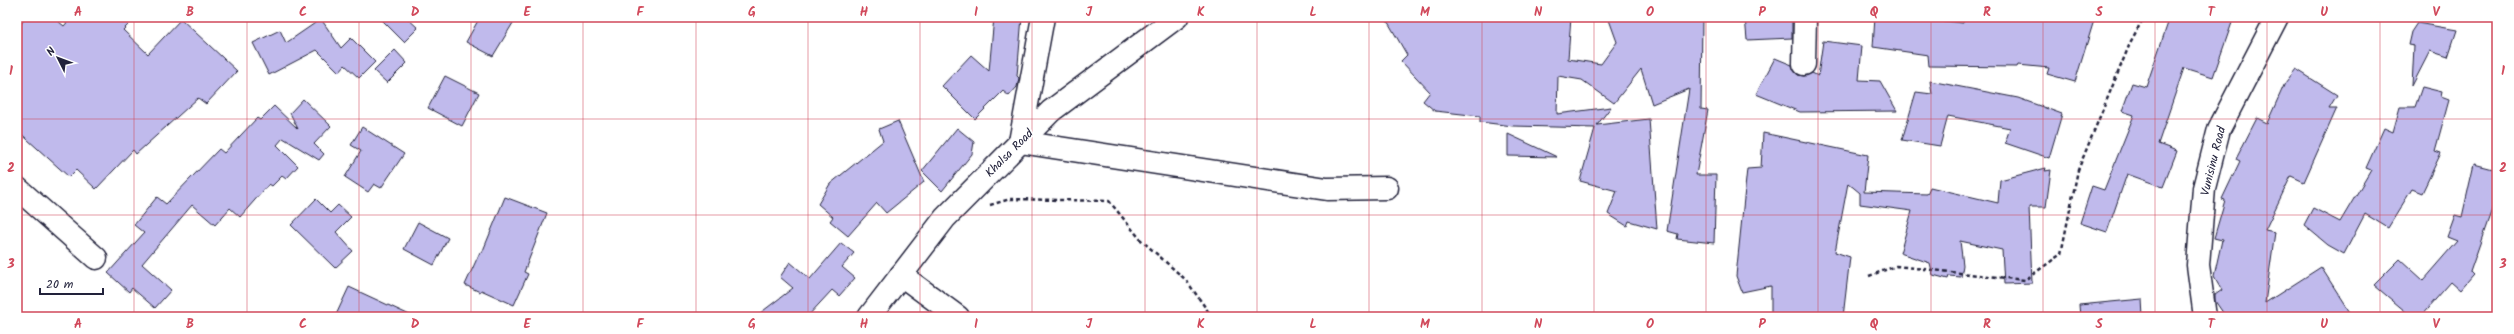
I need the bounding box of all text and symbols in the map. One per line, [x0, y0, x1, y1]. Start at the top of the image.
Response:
text: A [74, 2, 82, 23]
text: B [186, 2, 194, 23]
text: C [299, 2, 307, 23]
text: D [411, 2, 420, 23]
text: E [523, 2, 531, 23]
text: F [636, 2, 644, 23]
text: G [748, 2, 756, 23]
text: H [860, 2, 869, 23]
text: I [974, 2, 978, 23]
text: J [1086, 2, 1093, 23]
text: K [1197, 2, 1205, 23]
text: L [1309, 2, 1317, 23]
text: M [1420, 2, 1430, 23]
text: N [1534, 2, 1543, 23]
text: O [1646, 2, 1654, 23]
text: P [1758, 2, 1766, 23]
text: Q [1870, 2, 1879, 23]
text: R [1983, 2, 1991, 23]
text: S [2095, 2, 2103, 23]
text: T [2207, 2, 2216, 23]
text: U [2320, 2, 2328, 23]
text: V [2433, 2, 2441, 23]
north arrow [38, 38, 78, 78]
text: N [42, 43, 60, 61]
text: 1 [9, 61, 13, 82]
text: 1 [2501, 61, 2505, 82]
street label: Khalsa Road [981, 124, 1039, 182]
street label: Vunisinu Road [2196, 124, 2231, 198]
text: 2 [7, 158, 15, 179]
text: 2 [2499, 158, 2507, 179]
text: 3 [6, 254, 15, 275]
text: 3 [2498, 254, 2507, 275]
scale bar [40, 270, 103, 296]
text: 20 m [46, 275, 74, 294]
text: A [74, 314, 82, 334]
text: B [186, 314, 194, 334]
text: C [299, 314, 307, 334]
text: D [411, 314, 420, 334]
text: E [523, 314, 531, 334]
text: F [636, 314, 644, 334]
text: G [748, 314, 756, 334]
text: H [860, 314, 869, 334]
text: I [974, 314, 978, 334]
text: J [1086, 314, 1093, 334]
text: K [1197, 314, 1205, 334]
text: L [1309, 314, 1317, 334]
text: M [1420, 314, 1430, 334]
text: N [1534, 314, 1543, 334]
text: O [1646, 314, 1654, 334]
text: P [1758, 314, 1766, 334]
text: Q [1870, 314, 1879, 334]
text: R [1983, 314, 1991, 334]
text: S [2095, 314, 2103, 334]
text: T [2207, 314, 2216, 334]
text: U [2320, 314, 2328, 334]
text: V [2433, 314, 2441, 334]

